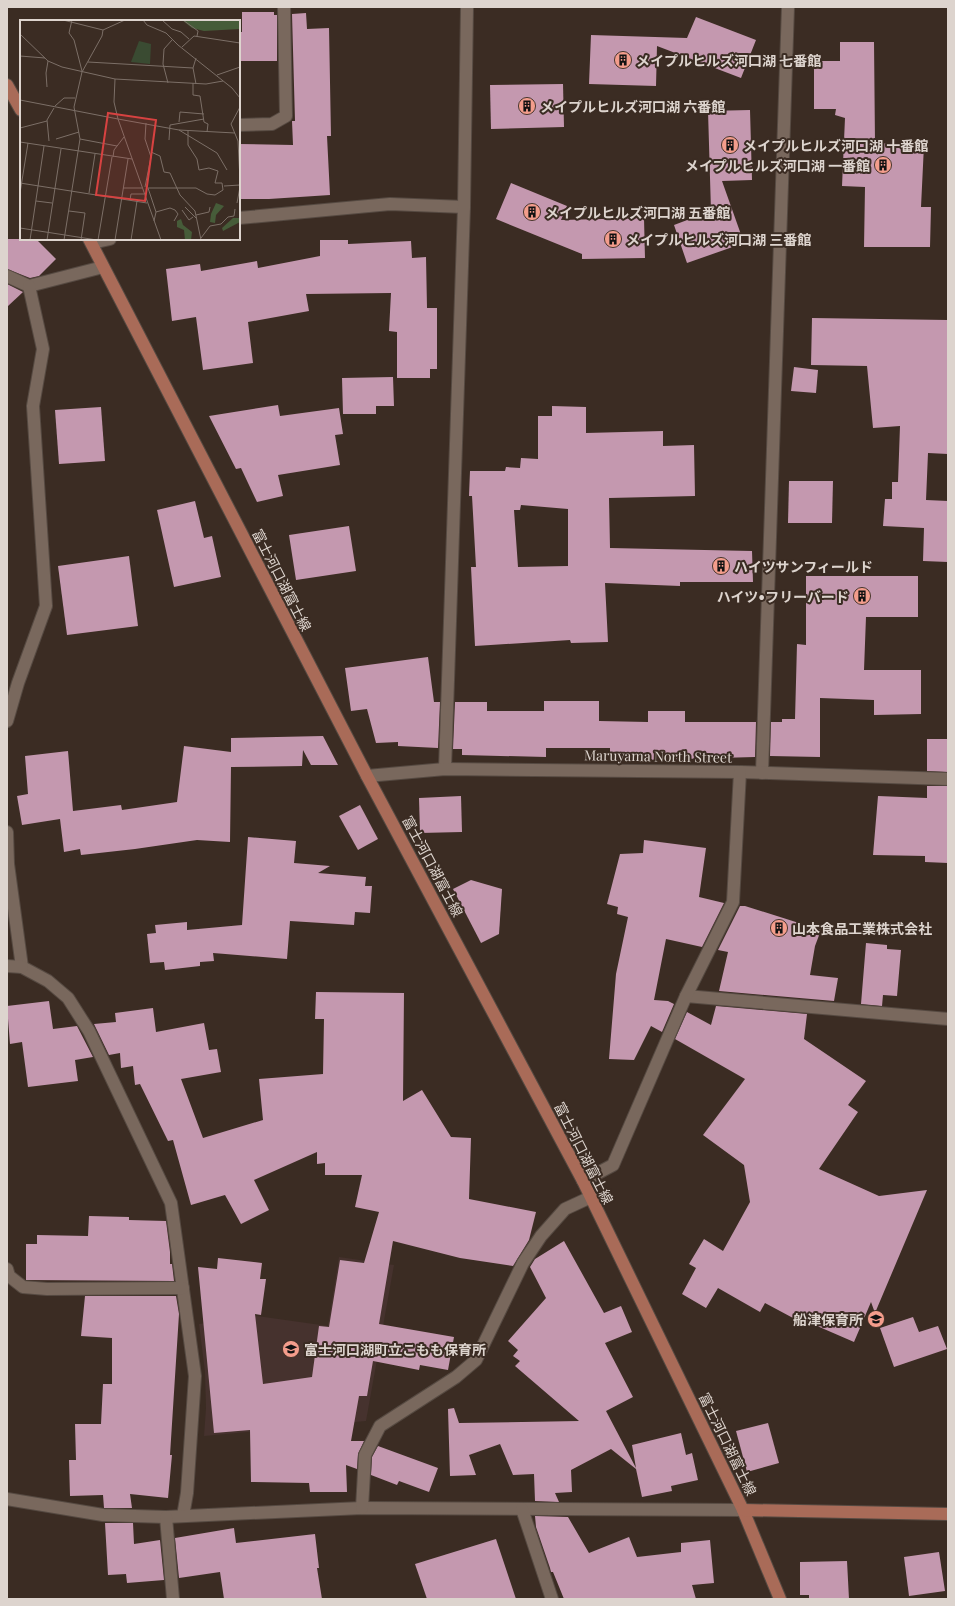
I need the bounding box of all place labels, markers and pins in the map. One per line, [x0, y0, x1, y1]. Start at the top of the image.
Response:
building icon: メイプルヒルズ河口湖 七番館 [613, 50, 633, 70]
place label: メイプルヒルズ河口湖 七番館 [636, 51, 821, 70]
building icon: メイプルヒルズ河口湖 六番館 [517, 96, 537, 116]
place label: メイプルヒルズ河口湖 六番館 [540, 97, 725, 116]
building icon: メイプルヒルズ河口湖 十番館 [720, 135, 740, 155]
place label: メイプルヒルズ河口湖 十番館 [743, 136, 928, 155]
building icon: メイプルヒルズ河口湖 一番館 [873, 155, 893, 175]
place label: メイプルヒルズ河口湖 一番館 [685, 156, 870, 175]
building icon: メイプルヒルズ河口湖 五番館 [522, 202, 542, 222]
place label: メイプルヒルズ河口湖 五番館 [545, 203, 730, 222]
building icon: メイプルヒルズ河口湖 三番館 [603, 229, 623, 249]
place label: メイプルヒルズ河口湖 三番館 [626, 230, 811, 249]
building icon: ハイツサンフィールド [711, 556, 731, 576]
place label: ハイツサンフィールド [734, 557, 873, 576]
building icon: ハイツ•フリーバード [852, 586, 872, 606]
place label: ハイツ•フリーバード [717, 587, 849, 606]
building icon: 山本食品工業株式会社 [769, 918, 789, 938]
place label: 山本食品工業株式会社 [792, 919, 932, 938]
school or university icon: 船津保育所 [866, 1309, 886, 1329]
place label: 船津保育所 [793, 1310, 863, 1329]
school or university icon: 富士河口湖町立こもも保育所 [281, 1339, 301, 1359]
place label: 富士河口湖町立こもも保育所 [304, 1340, 486, 1359]

